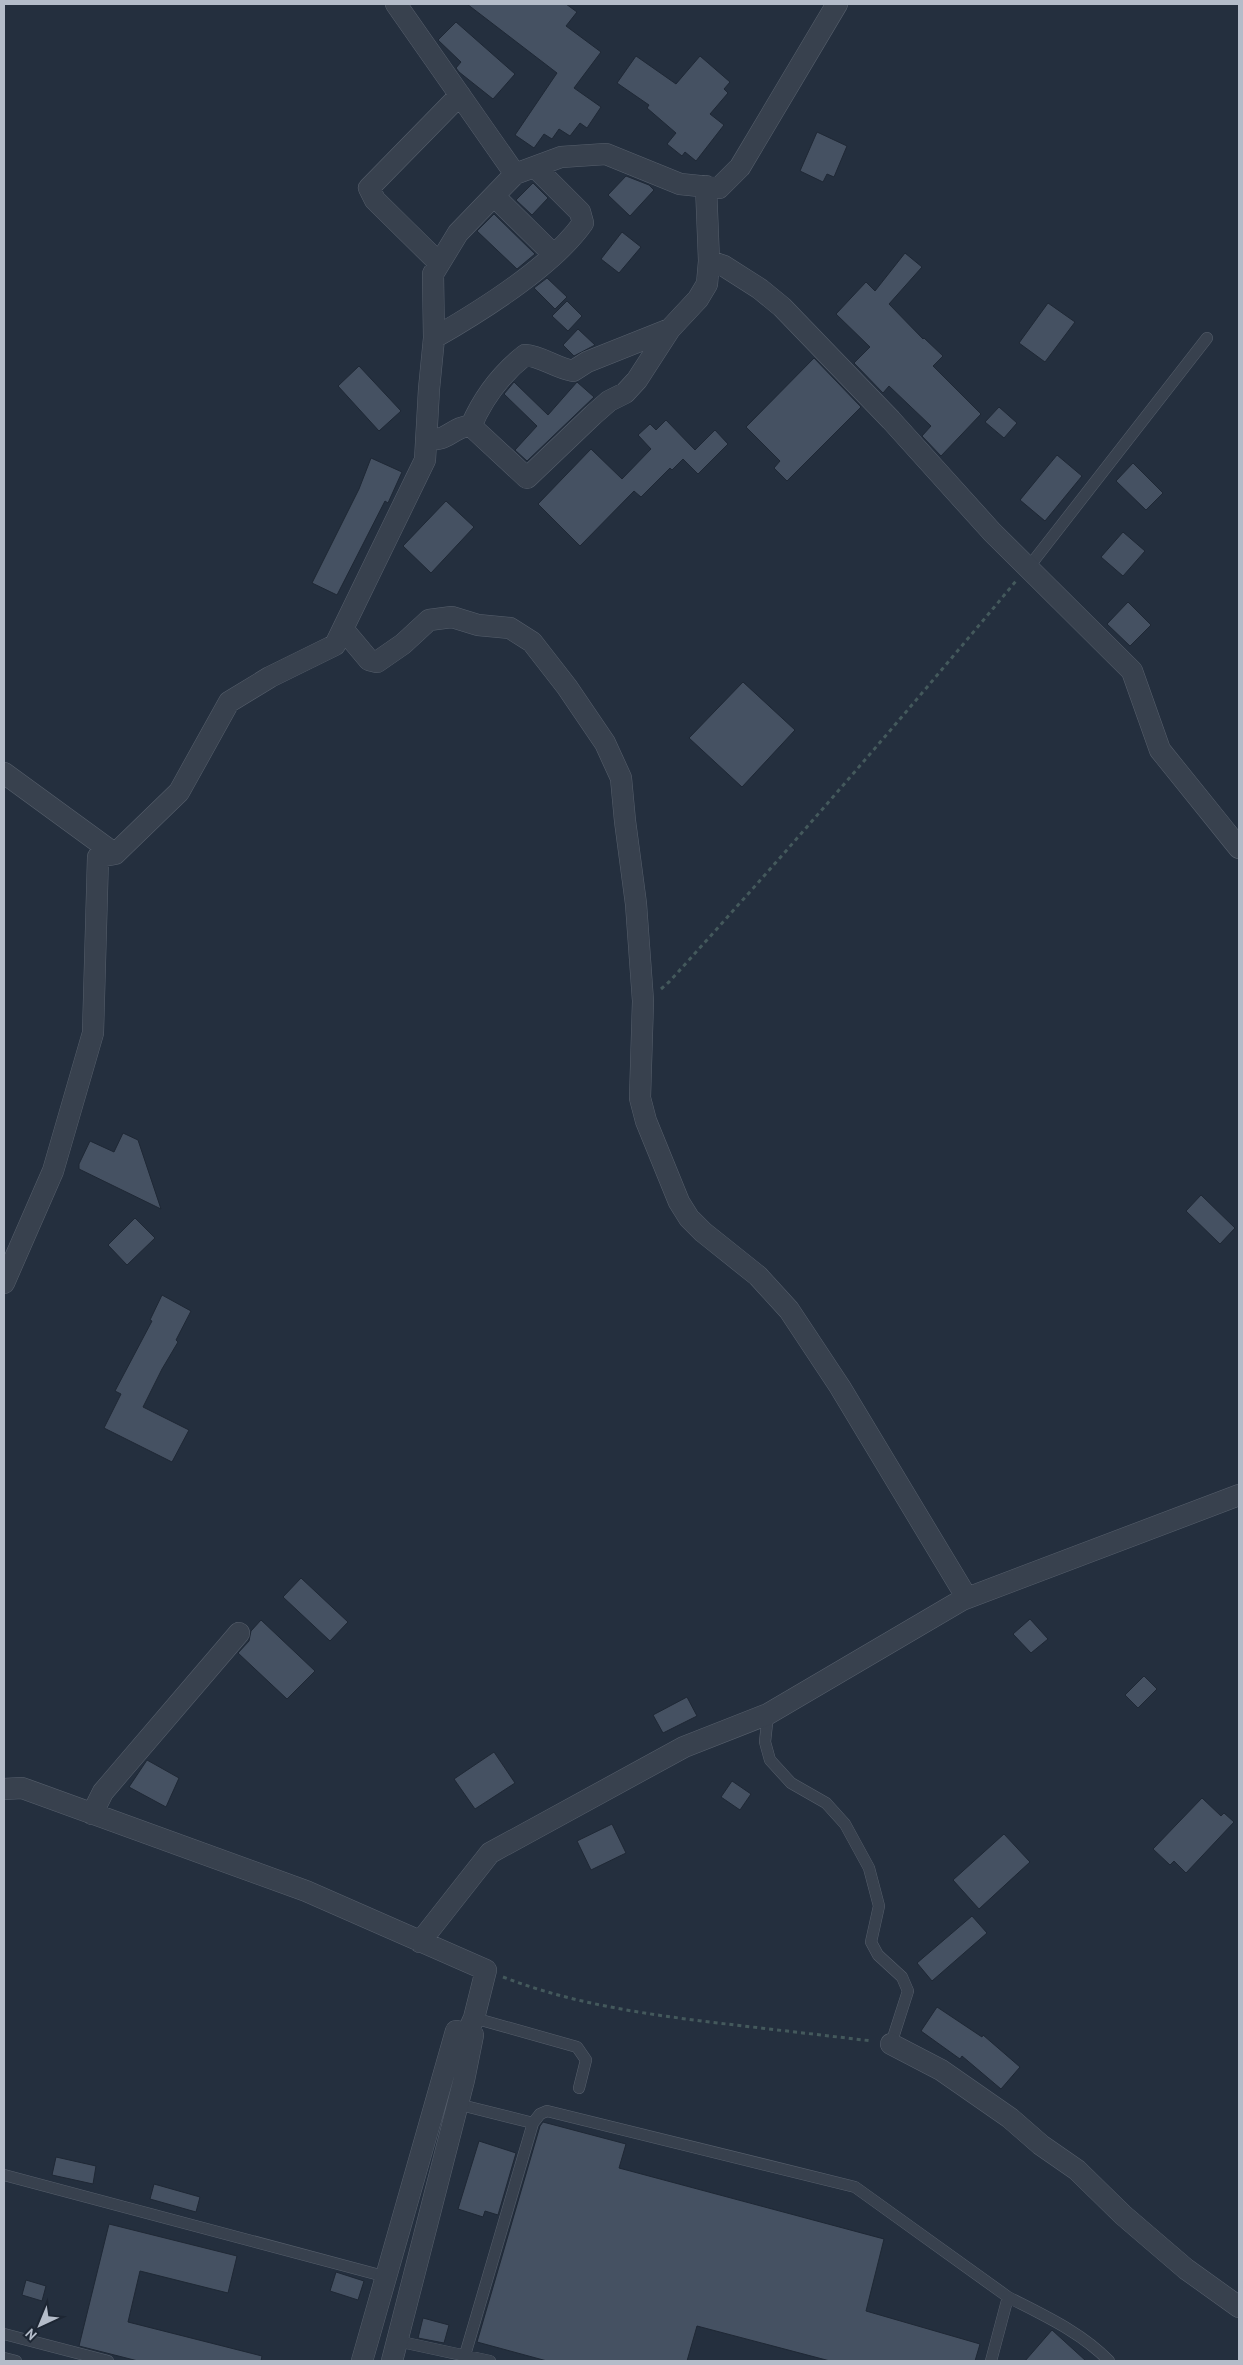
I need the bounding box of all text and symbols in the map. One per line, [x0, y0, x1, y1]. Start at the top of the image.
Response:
north arrow [15, 2300, 65, 2350]
text: N [21, 2325, 41, 2344]

